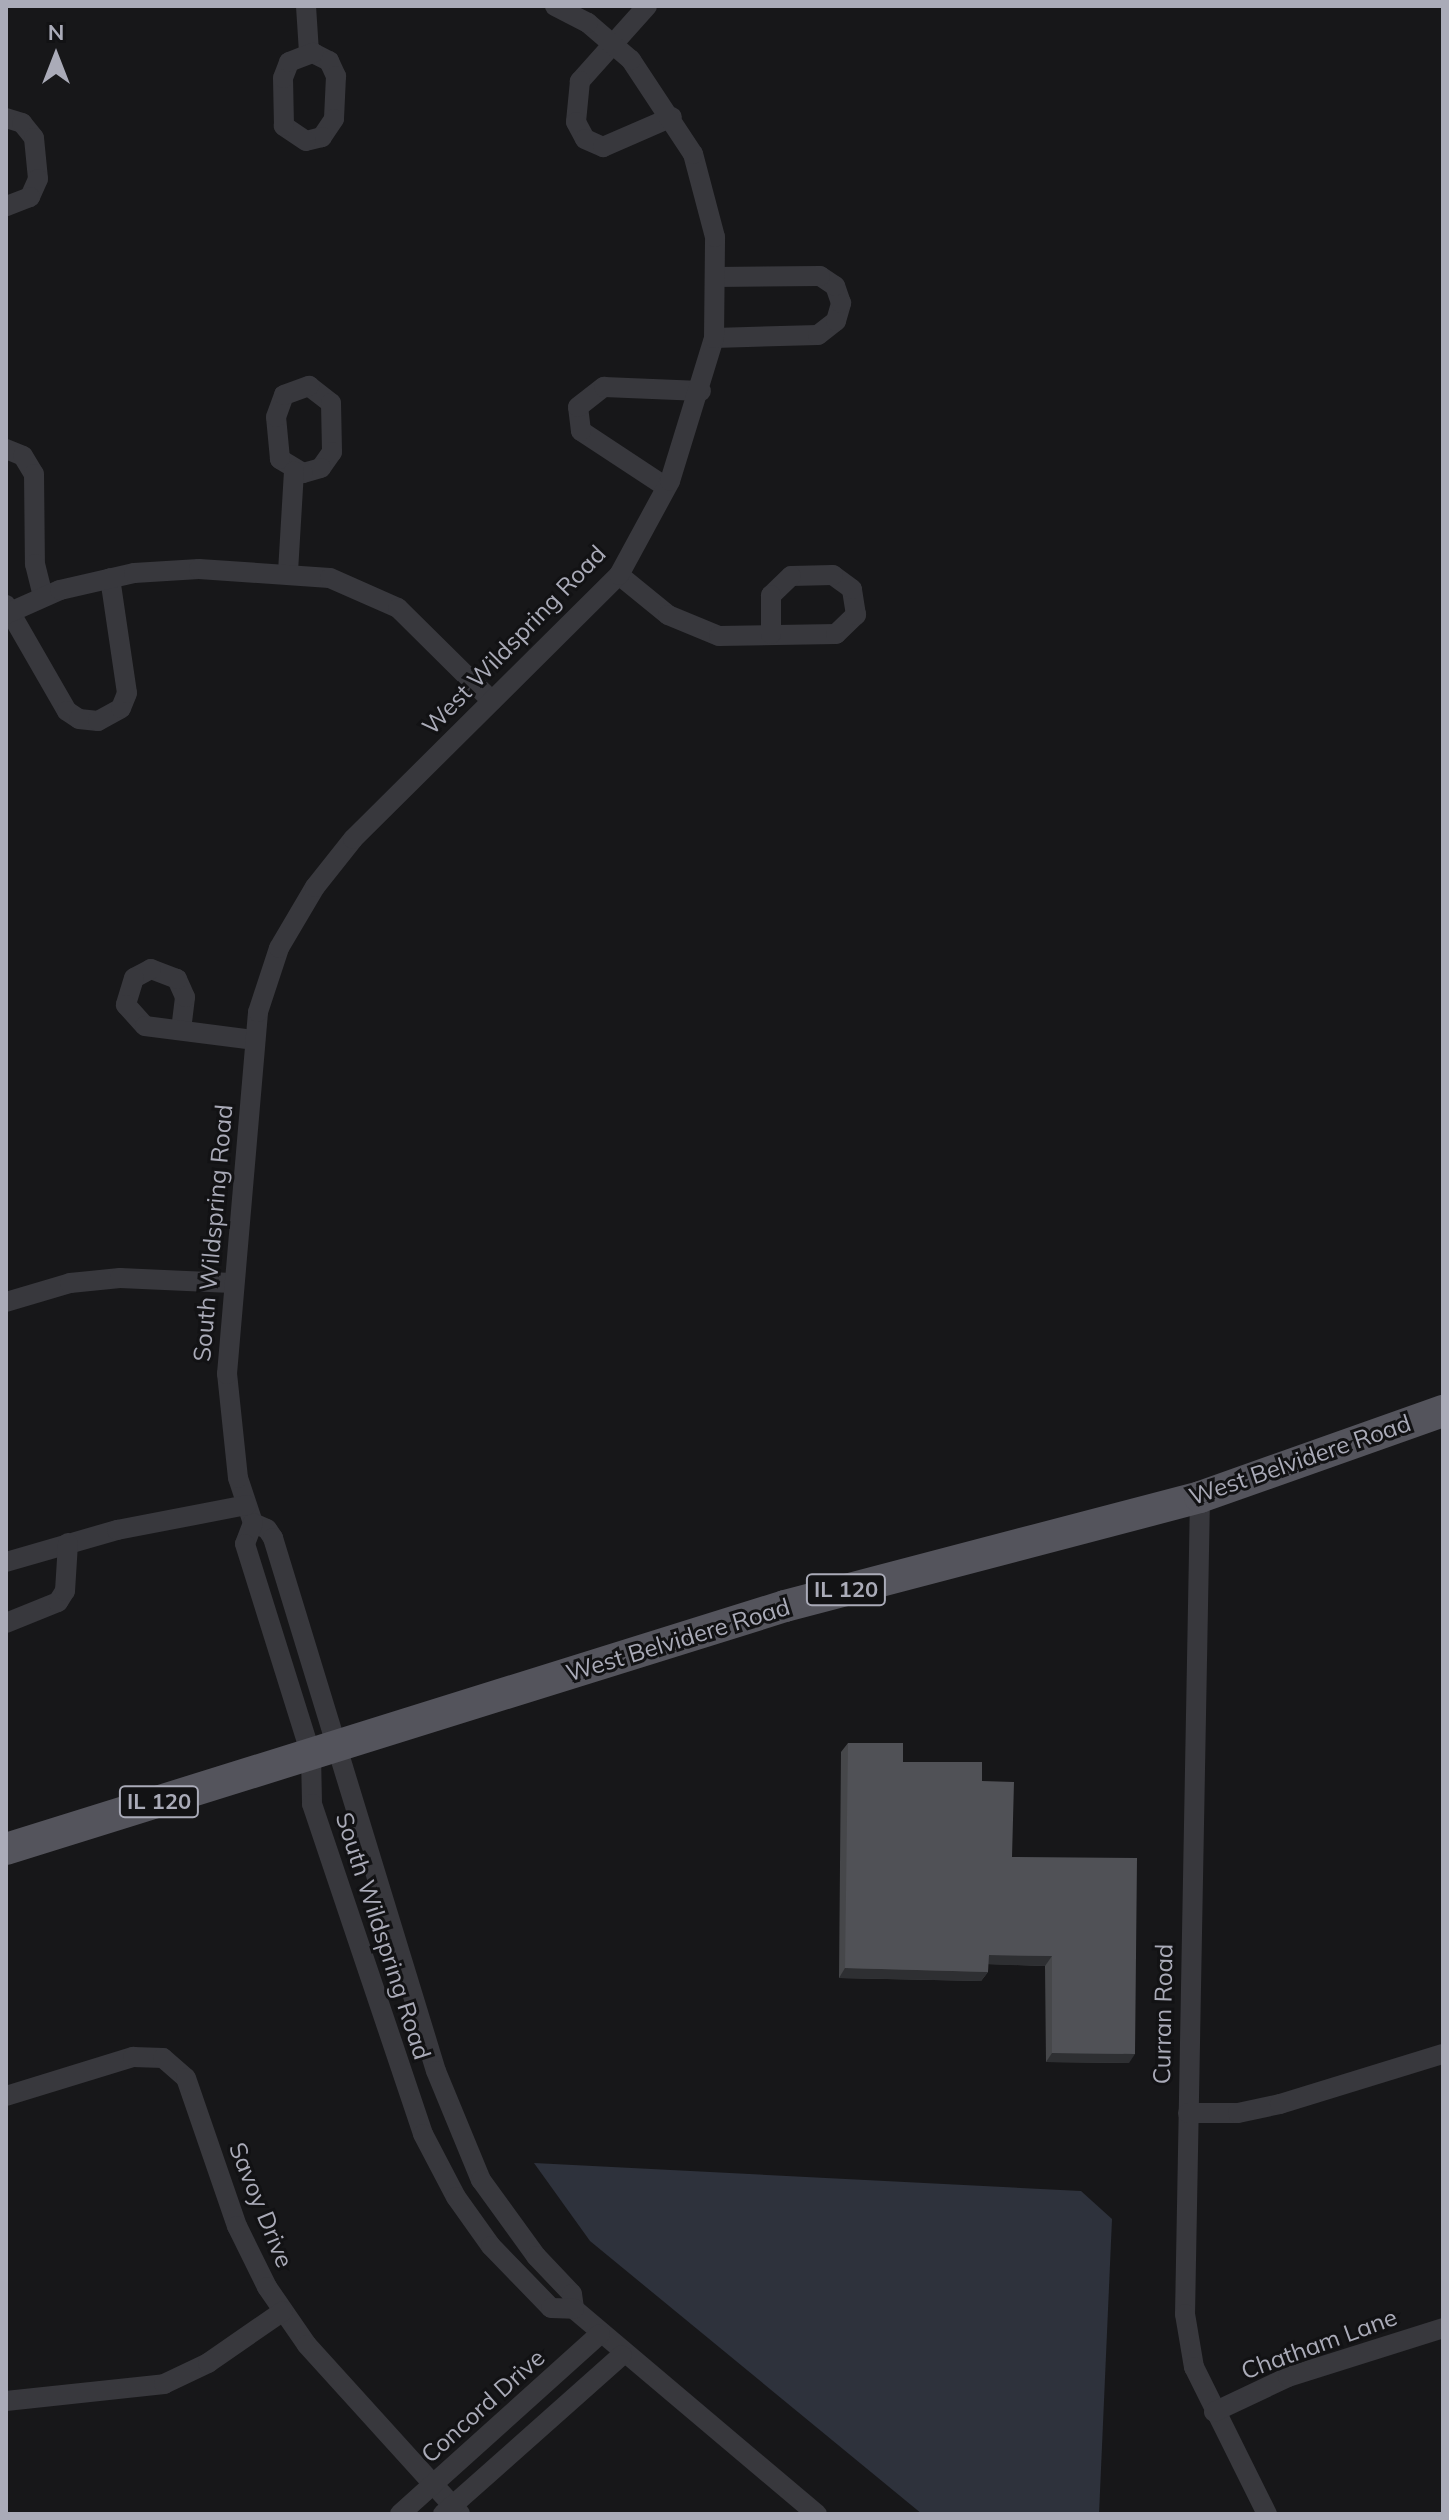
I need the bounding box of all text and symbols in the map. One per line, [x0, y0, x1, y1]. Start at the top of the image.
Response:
north arrow [16, 16, 96, 96]
text: N [48, 18, 64, 46]
street label: West Wildspring Road [416, 539, 612, 741]
street label: South Wildspring Road [187, 1103, 239, 1363]
street label: West Belvidere Road [1185, 1409, 1415, 1511]
road number: IL 120 [804, 1572, 888, 1608]
street label: West Belvidere Road [563, 1592, 793, 1688]
road number: IL 120 [117, 1784, 201, 1820]
street label: South Wildspring Road [329, 1809, 437, 2063]
street label: Curran Road [1147, 1943, 1179, 2085]
street label: Savoy Drive [223, 2138, 299, 2272]
street label: Chatham Lane [1237, 2302, 1401, 2386]
street label: Concord Drive [415, 2343, 551, 2469]

